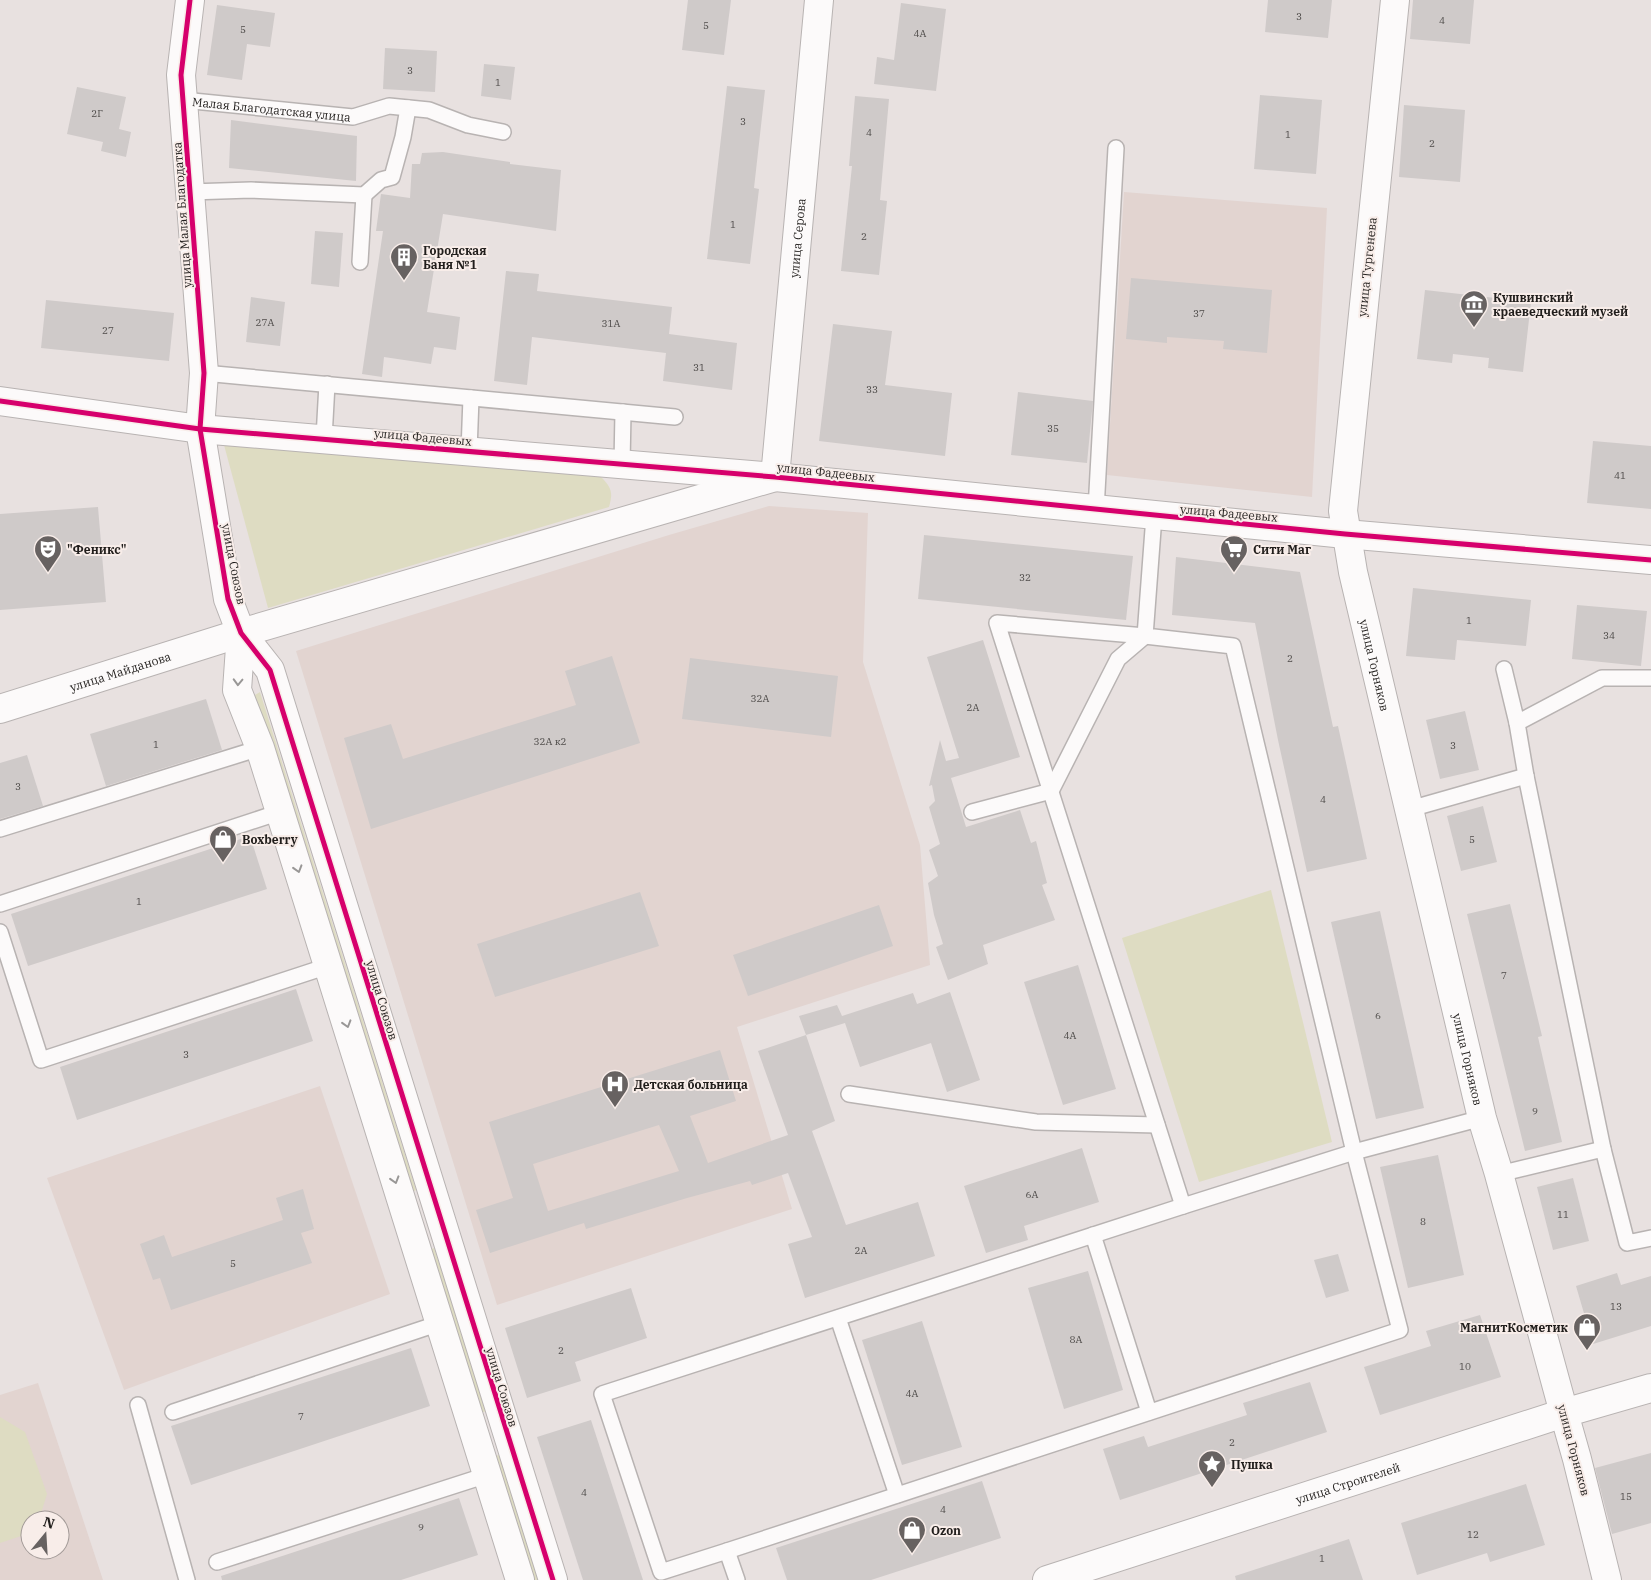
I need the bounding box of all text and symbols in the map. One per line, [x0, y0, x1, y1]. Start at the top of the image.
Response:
house number: 3 [1296, 10, 1302, 23]
house number: 4 [1439, 14, 1445, 27]
house number: 5 [703, 19, 709, 32]
house number: 5 [240, 23, 246, 36]
house number: 4А [914, 27, 927, 40]
house number: 3 [407, 64, 413, 77]
house number: 1 [495, 76, 501, 89]
street label: Малая Благодатская улица [192, 93, 352, 124]
house number: 2Г [91, 107, 103, 120]
house number: 3 [740, 115, 746, 128]
house number: 4 [866, 126, 872, 139]
house number: 1 [1285, 128, 1291, 141]
house number: 2 [1429, 137, 1435, 150]
street label: улица Малая Благодатка [169, 141, 195, 288]
street label: улица Серова [786, 197, 808, 279]
street label: улица Тургенева [1354, 216, 1380, 317]
house number: 1 [730, 218, 736, 231]
house number: 2 [861, 230, 867, 243]
building icon: Городская Баня №1 [389, 242, 419, 281]
place label: Городская Баня №1 [423, 243, 487, 272]
museum icon: Кушвинский краеведческий музей [1459, 289, 1489, 328]
place label: Кушвинский краеведческий музей [1493, 290, 1628, 319]
house number: 37 [1193, 307, 1205, 320]
house number: 27А [256, 316, 275, 329]
house number: 31А [602, 317, 621, 330]
house number: 27 [102, 324, 114, 337]
house number: 31 [693, 361, 705, 374]
house number: 33 [866, 383, 878, 396]
house number: 35 [1047, 422, 1059, 435]
street label: улица Фадеевых [374, 425, 473, 449]
street label: улица Фадеевых [776, 459, 876, 485]
house number: 41 [1614, 469, 1626, 482]
street label: улица Фадеевых [1180, 501, 1279, 525]
street label: улица Союзов [219, 522, 249, 606]
theatre icon: "Феникс" [33, 534, 63, 573]
supermarket icon: Сити Маг [1219, 534, 1249, 573]
place label: "Феникс" [67, 542, 126, 557]
place label: Сити Маг [1253, 542, 1311, 557]
house number: 32 [1019, 571, 1031, 584]
house number: 1 [1466, 614, 1472, 627]
street label: улица Горняков [1357, 618, 1393, 713]
house number: 34 [1603, 629, 1615, 642]
street label: улица Майданова [68, 648, 173, 694]
house number: 2 [1287, 652, 1293, 665]
one-way arrow [233, 678, 243, 686]
house number: 32А [751, 692, 770, 705]
house number: 2А [967, 701, 980, 714]
house number: 32А к2 [534, 735, 567, 748]
house number: 1 [153, 738, 159, 751]
house number: 3 [1450, 739, 1456, 752]
house number: 3 [15, 780, 21, 793]
house number: 4 [1320, 793, 1326, 806]
shop icon: Boxberry [208, 824, 238, 863]
place label: Boxberry [242, 832, 298, 847]
house number: 5 [1469, 833, 1475, 846]
one-way arrow [293, 865, 303, 873]
house number: 1 [136, 895, 142, 908]
street label: улица Союзов [363, 959, 401, 1042]
house number: 7 [1501, 969, 1507, 982]
house number: 6 [1375, 1009, 1381, 1022]
street label: улица Горняков [1450, 1012, 1486, 1107]
one-way arrow [341, 1020, 351, 1028]
house number: 4А [1064, 1029, 1077, 1042]
house number: 3 [183, 1048, 189, 1061]
hospital icon: Детская больница [600, 1069, 630, 1108]
place label: Детская больница [634, 1077, 748, 1092]
house number: 9 [1532, 1105, 1538, 1118]
one-way arrow [389, 1175, 399, 1183]
house number: 6А [1026, 1188, 1039, 1201]
house number: 11 [1557, 1208, 1569, 1221]
house number: 8 [1420, 1215, 1426, 1228]
house number: 2А [855, 1244, 868, 1257]
house number: 5 [230, 1257, 236, 1270]
house number: 13 [1610, 1300, 1622, 1313]
shop icon: МагнитКосметик [1572, 1312, 1602, 1351]
place label: МагнитКосметик [1460, 1320, 1569, 1335]
house number: 8А [1070, 1333, 1083, 1346]
house number: 2 [558, 1344, 564, 1357]
street label: улица Союзов [483, 1346, 521, 1429]
house number: 10 [1459, 1360, 1471, 1373]
house number: 4А [906, 1387, 919, 1400]
street label: улица Горняков [1555, 1403, 1593, 1498]
house number: 7 [298, 1410, 304, 1423]
house number: 2 [1229, 1436, 1235, 1449]
place icon: Пушка [1197, 1449, 1227, 1488]
place label: Пушка [1231, 1457, 1273, 1472]
street label: улица Строителей [1294, 1459, 1402, 1507]
house number: 4 [581, 1486, 587, 1499]
house number: 15 [1620, 1490, 1632, 1503]
house number: 4 [940, 1503, 946, 1516]
north arrow [20, 1510, 70, 1560]
text: N [41, 1512, 57, 1533]
shop icon: Ozon [897, 1515, 927, 1554]
house number: 9 [418, 1521, 424, 1534]
place label: Ozon [931, 1523, 961, 1538]
house number: 12 [1467, 1528, 1479, 1541]
house number: 1 [1319, 1552, 1325, 1565]

